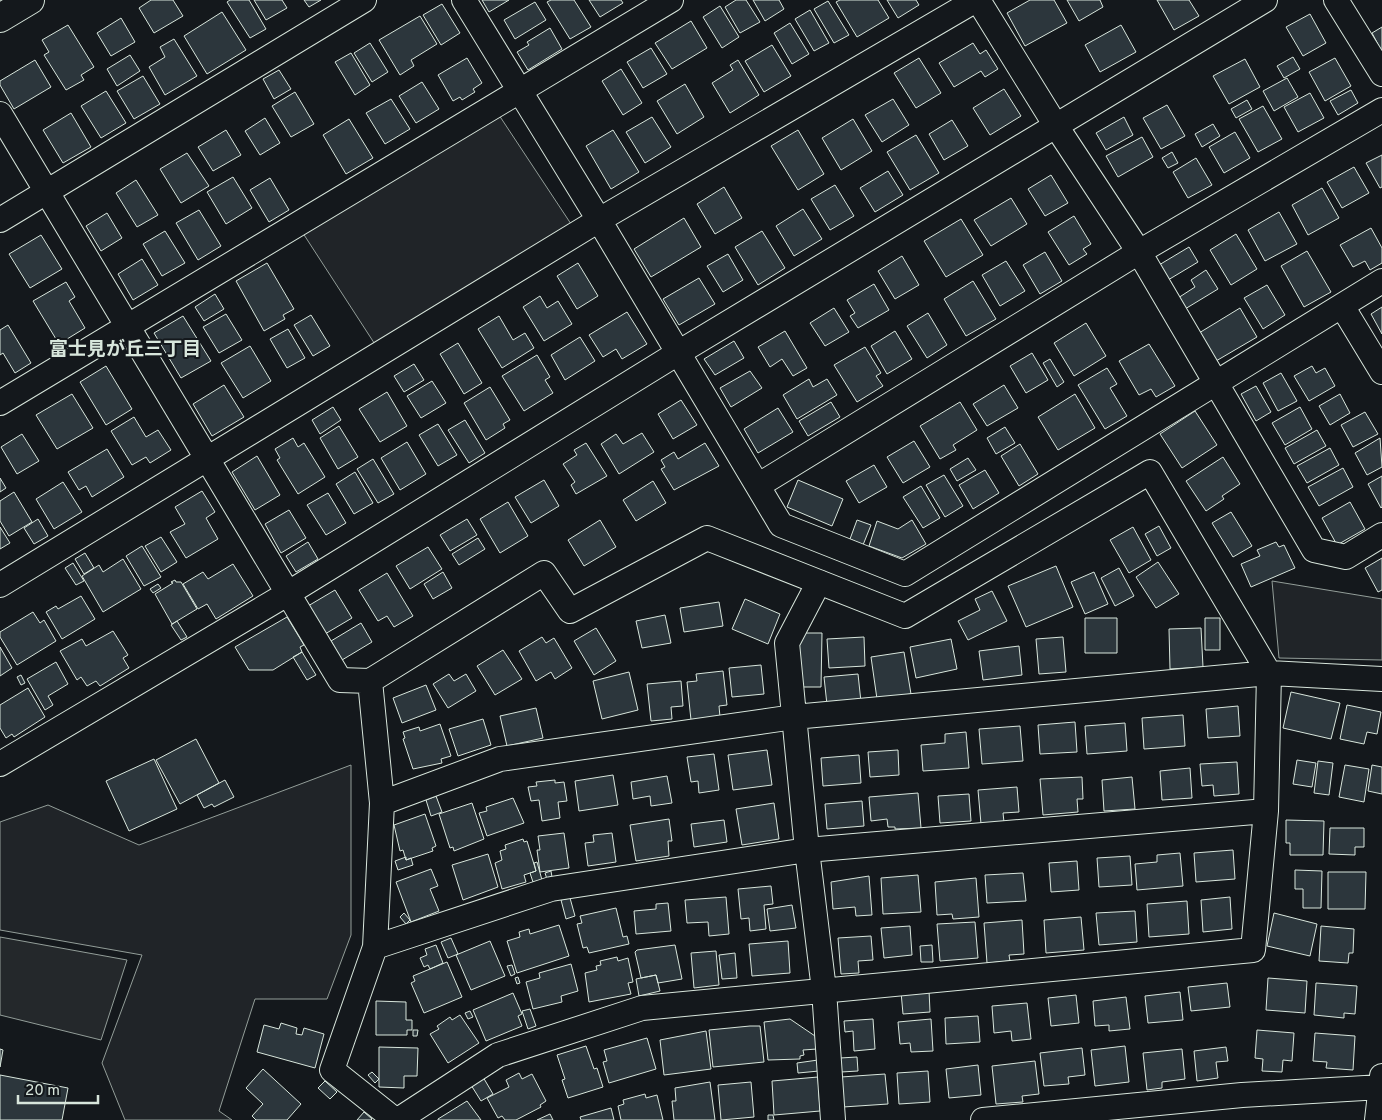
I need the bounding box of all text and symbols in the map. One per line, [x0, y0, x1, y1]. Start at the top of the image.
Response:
district label: 富士見が丘三丁目 [49, 338, 201, 362]
scale bar [18, 1072, 98, 1104]
text: 20 m [25, 1082, 60, 1101]

